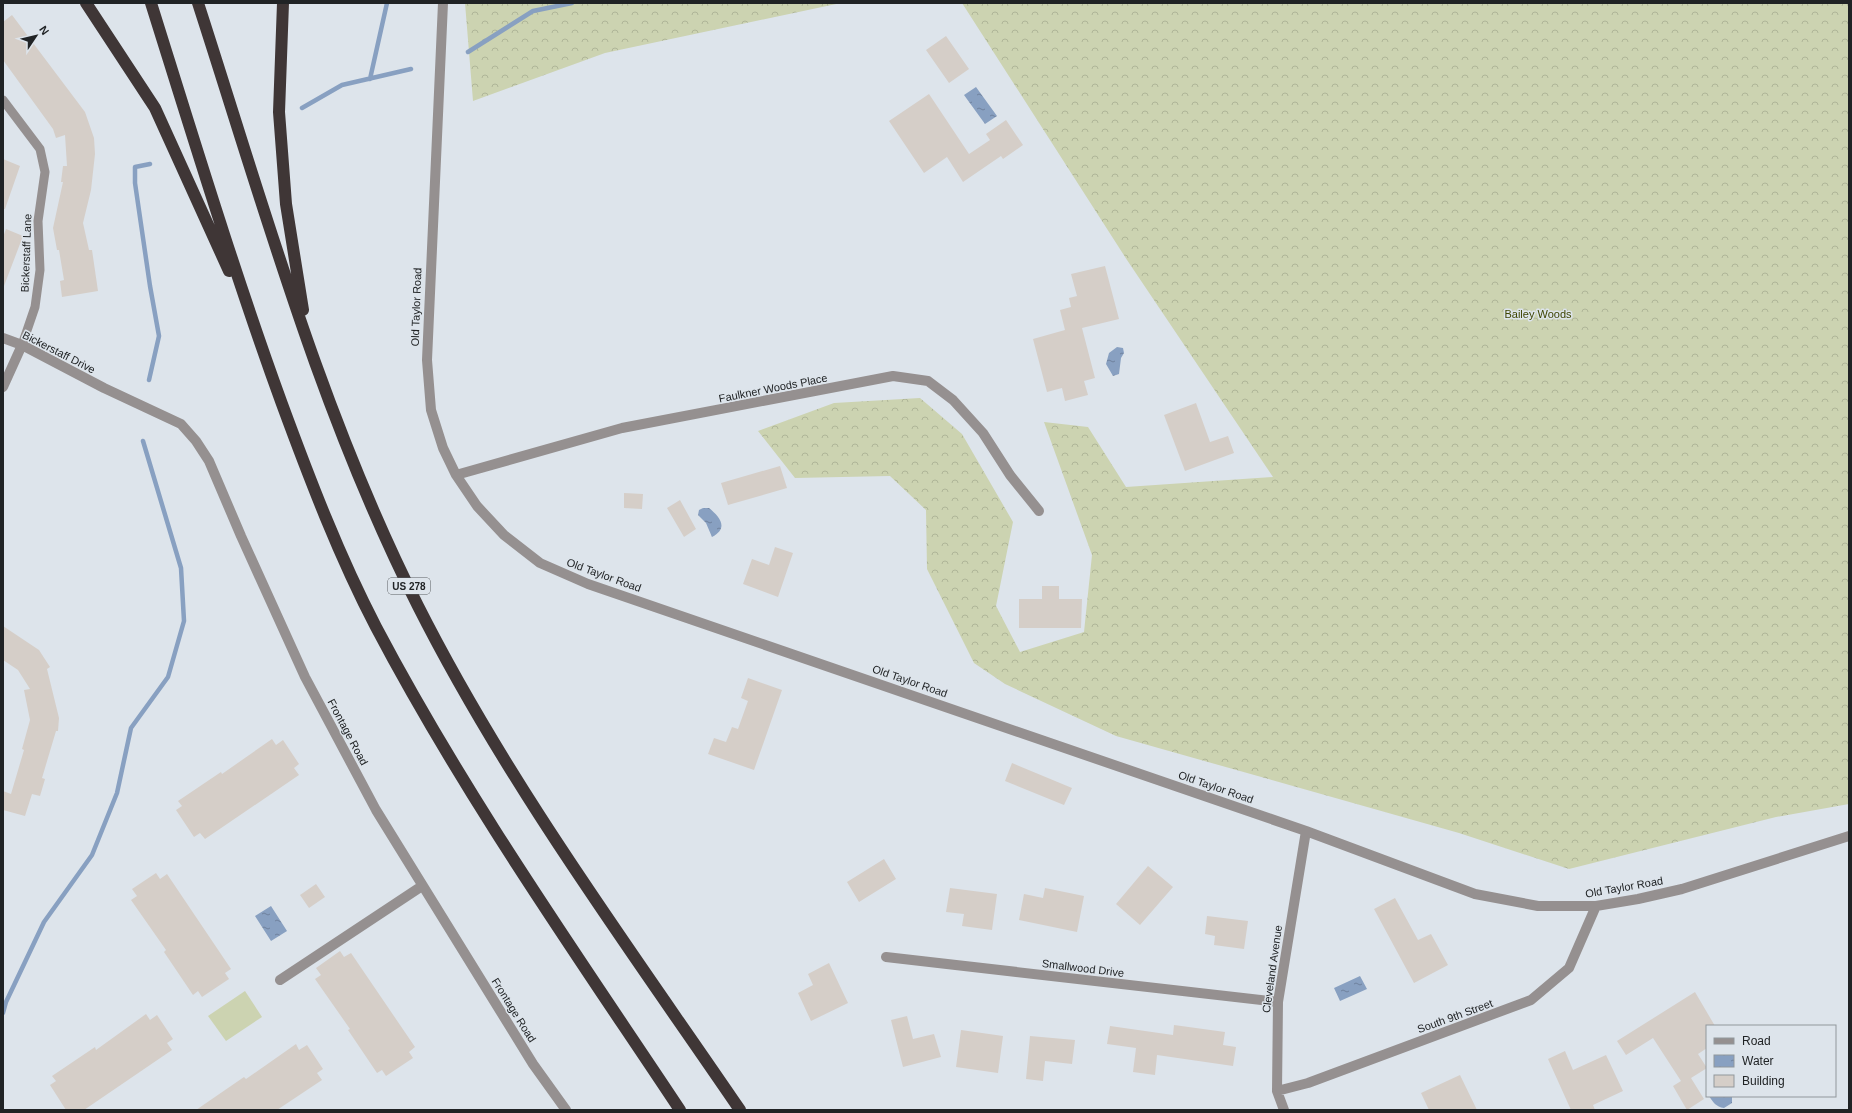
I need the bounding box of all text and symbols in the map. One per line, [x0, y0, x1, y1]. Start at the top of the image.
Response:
north arrow [16, 16, 56, 56]
text: N [37, 24, 51, 37]
street label: Bickerstaff Lane [19, 213, 33, 293]
street label: Old Taylor Road [409, 267, 423, 347]
park label: Bailey Woods [1504, 308, 1572, 320]
street label: Bickerstaff Drive [21, 329, 97, 375]
street label: Faulkner Woods Place [718, 372, 828, 404]
street label: Old Taylor Road [565, 556, 643, 594]
road number: US 278 [388, 578, 430, 594]
street label: Old Taylor Road [871, 663, 949, 699]
street label: Frontage Road [325, 697, 371, 767]
street label: Old Taylor Road [1177, 769, 1255, 805]
street label: Old Taylor Road [1584, 874, 1664, 900]
street label: Cleveland Avenue [1260, 924, 1284, 1014]
street label: Smallwood Drive [1041, 957, 1125, 979]
street label: Frontage Road [489, 976, 539, 1044]
street label: South 9th Street [1416, 997, 1494, 1035]
legend [1706, 1025, 1836, 1097]
text: Road [1742, 1034, 1771, 1048]
text: Water [1742, 1054, 1774, 1068]
text: Building [1742, 1074, 1785, 1088]

